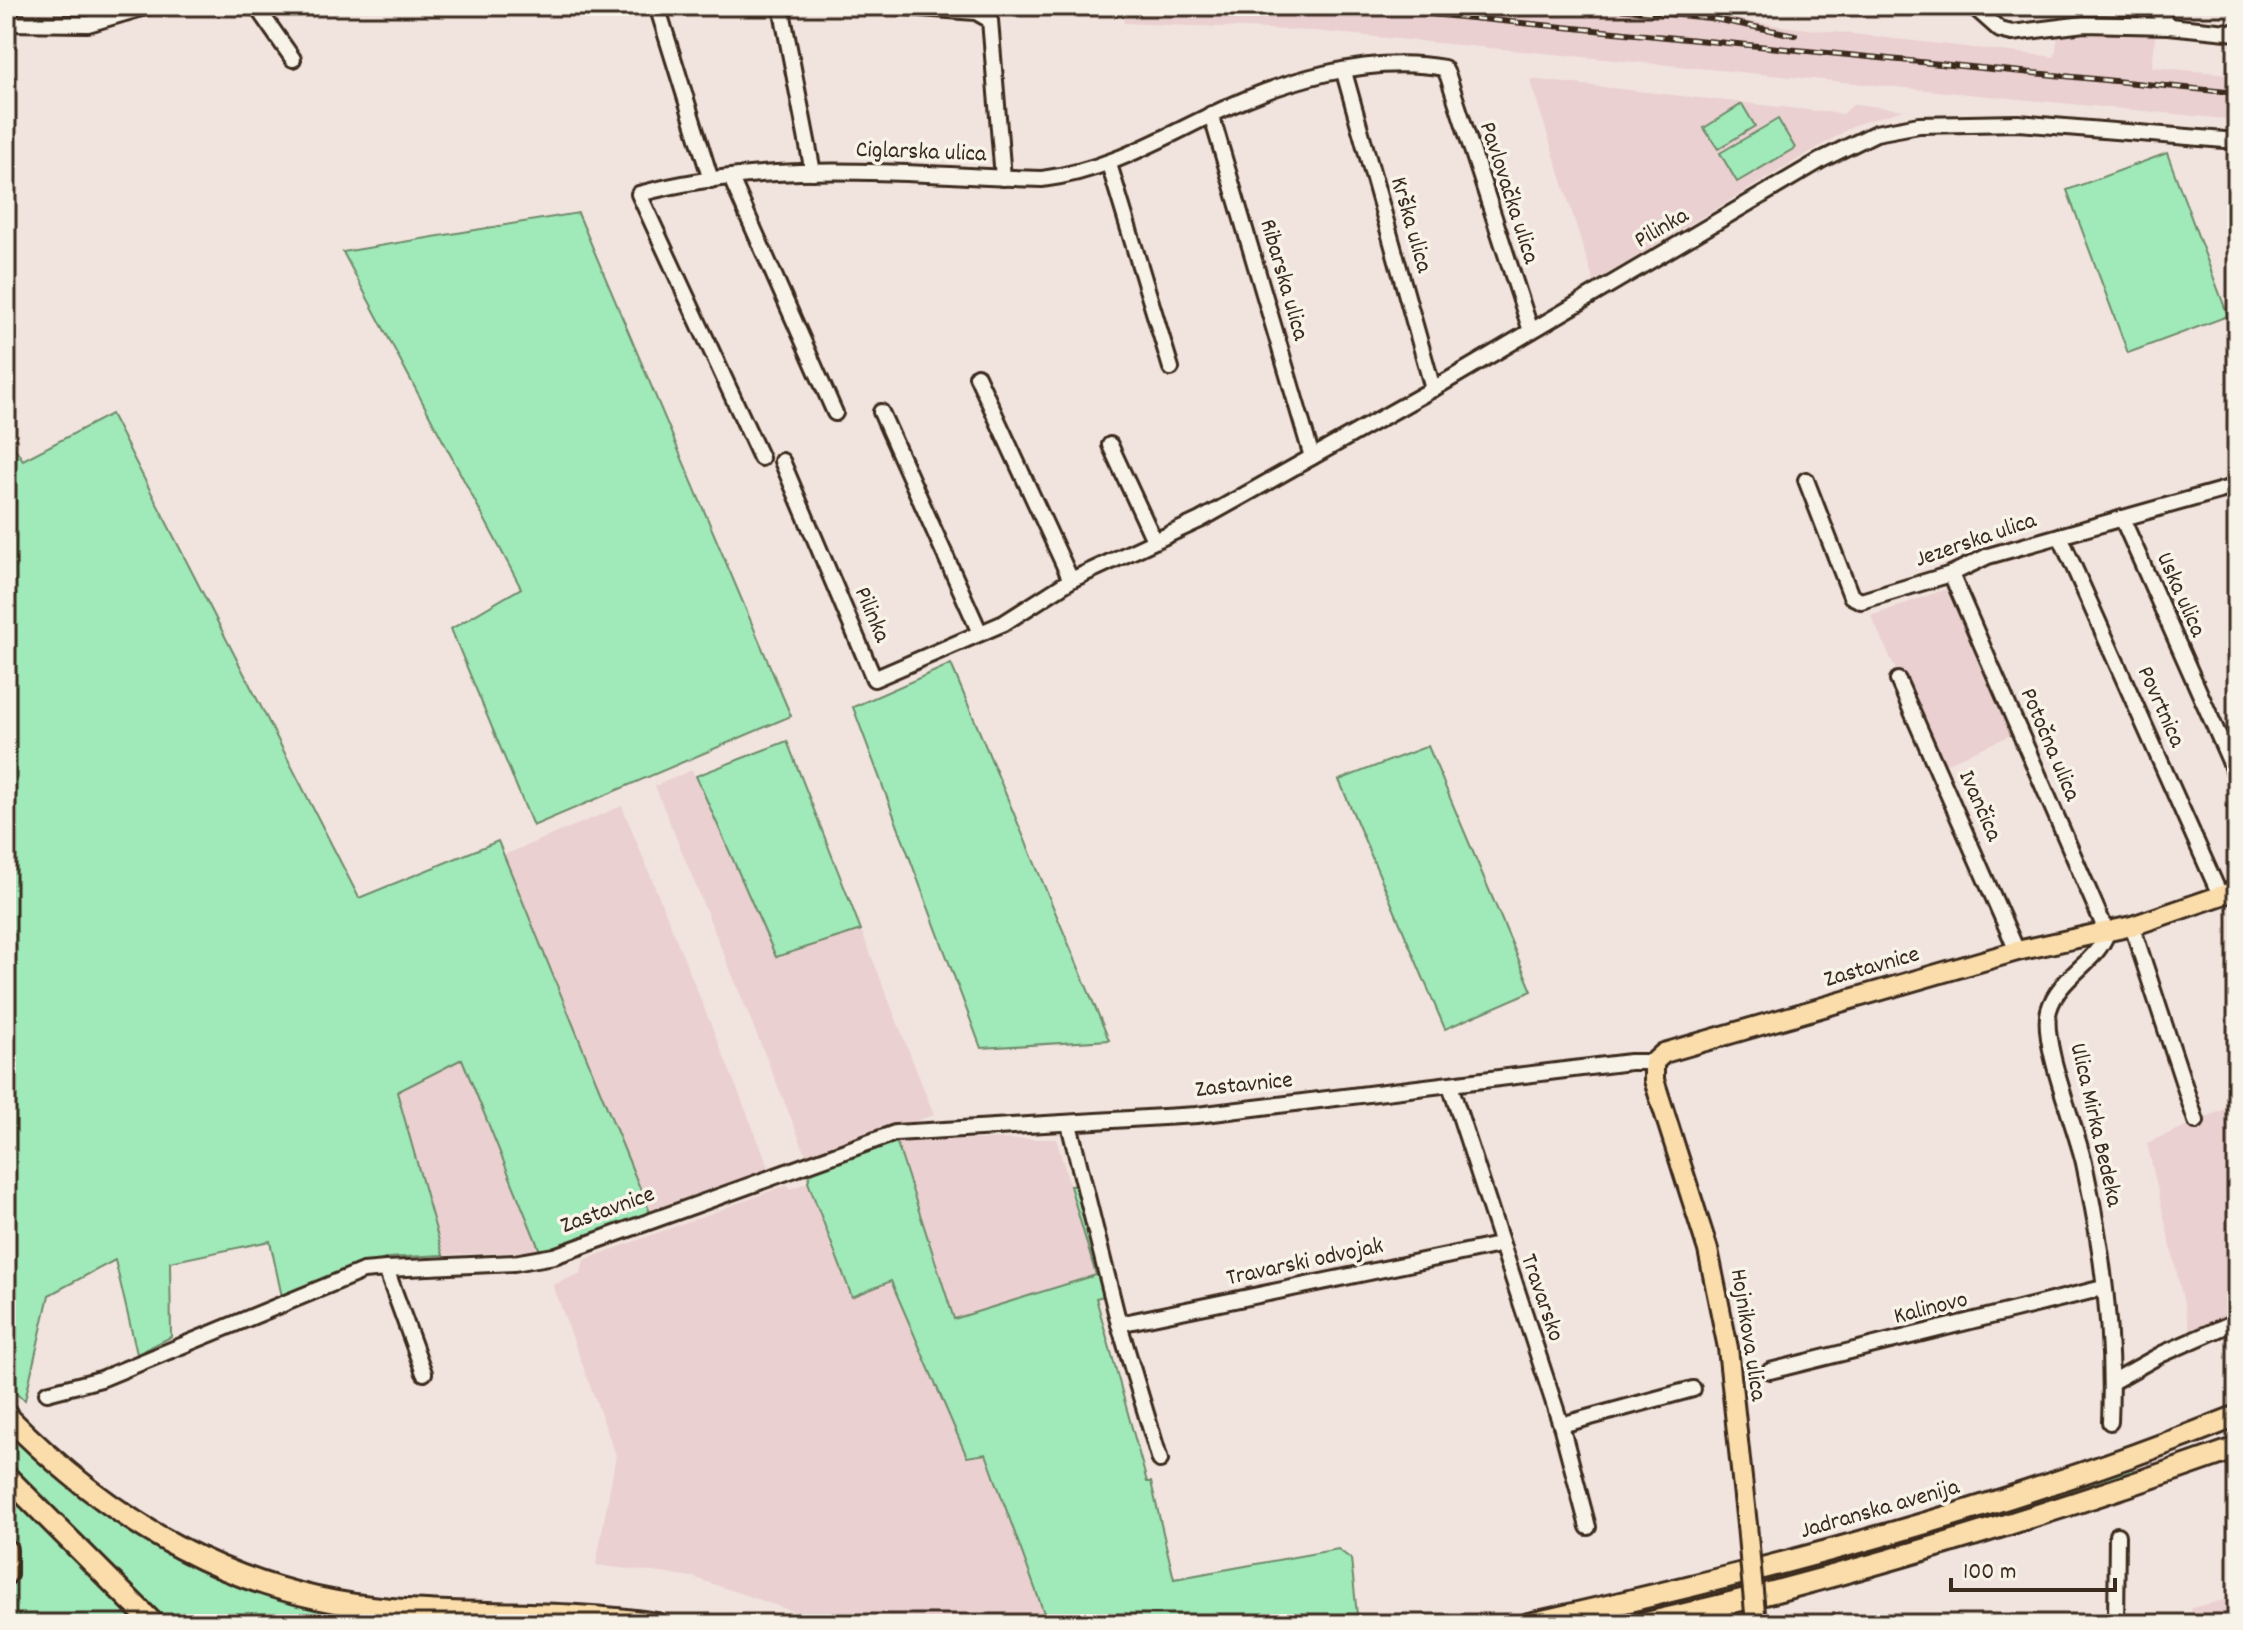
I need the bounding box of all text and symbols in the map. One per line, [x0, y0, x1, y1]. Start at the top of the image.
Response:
street label: Pavlovačka ulica [1469, 118, 1547, 269]
street label: Ciglarska ulica [855, 134, 988, 172]
street label: Krška ulica [1380, 173, 1440, 278]
street label: Pilinka [1629, 200, 1696, 258]
street label: Ribarska ulica [1249, 215, 1317, 345]
street label: Jezerska ulica [1911, 504, 2042, 578]
street label: Uska ulica [2146, 547, 2214, 644]
street label: Pilinka [844, 582, 898, 649]
street label: Povrtnica [2127, 661, 2193, 754]
street label: Potočna ulica [2010, 683, 2088, 808]
street label: Ivančica [1948, 765, 2010, 848]
street label: Zastavnice [1820, 938, 1924, 998]
street label: Ulica Mirka Bedeka [2060, 1040, 2131, 1211]
street label: Zastavnice [1194, 1064, 1294, 1108]
street label: Zastavnice [556, 1178, 660, 1244]
street label: Travarski odvojak [1223, 1230, 1387, 1296]
street label: Travarsko [1510, 1250, 1572, 1346]
street label: Hojnikova ulica [1720, 1266, 1774, 1404]
street label: Kalinovo [1891, 1283, 1971, 1335]
street label: Jadranska avenija [1796, 1471, 1964, 1549]
scale bar [1951, 1542, 2115, 1592]
text: 100 m [1963, 1556, 2016, 1590]

